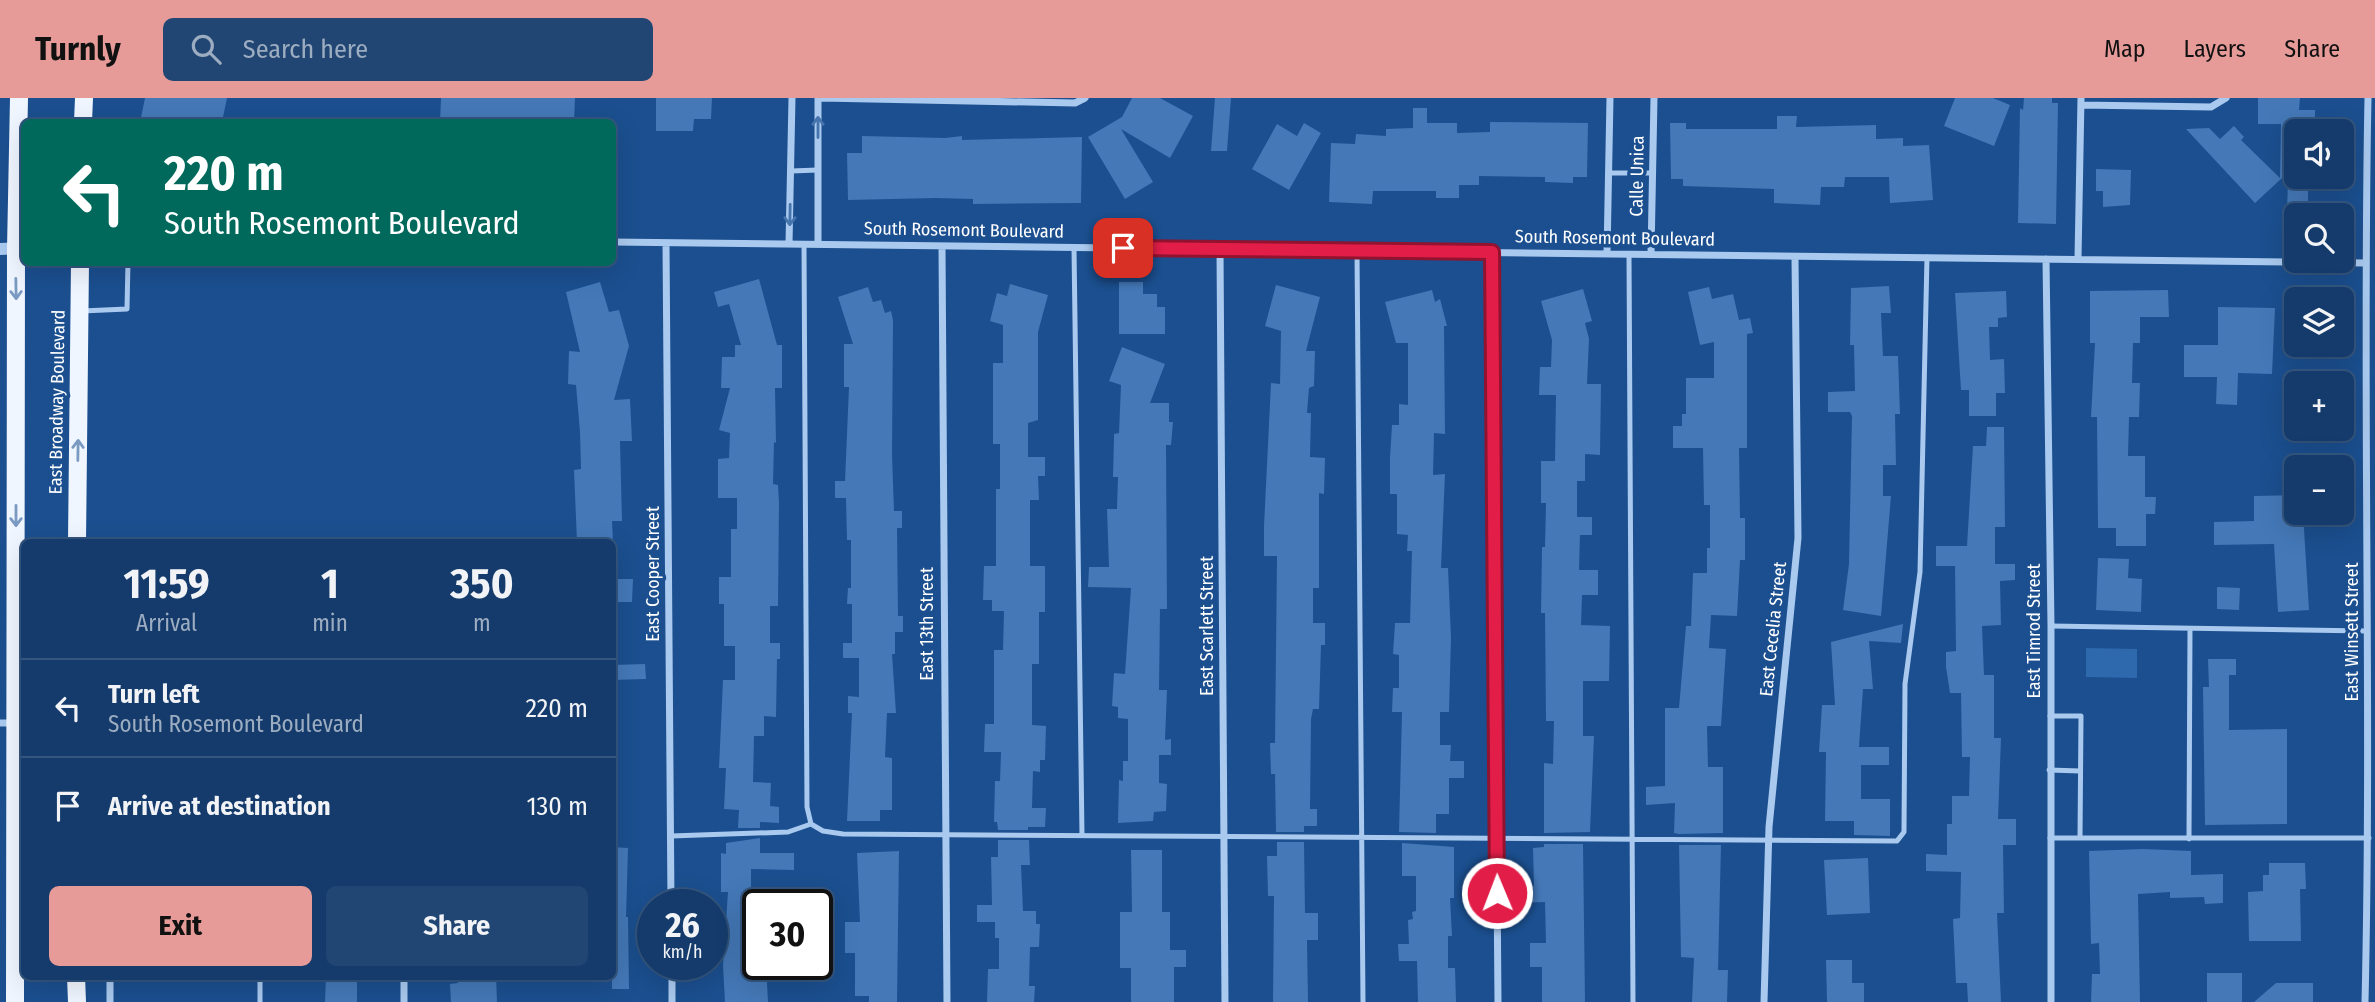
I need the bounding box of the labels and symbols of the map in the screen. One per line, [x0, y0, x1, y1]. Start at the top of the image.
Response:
one-way arrow [811, 116, 825, 139]
street label: Calle Unica [1625, 135, 1649, 217]
one-way arrow [783, 203, 797, 226]
street label: South Rosemont Boulevard [864, 217, 1064, 243]
pin [1093, 218, 1153, 278]
street label: South Rosemont Boulevard [1515, 225, 1715, 251]
one-way arrow [9, 277, 23, 300]
street label: East Broadway Boulevard [44, 309, 70, 495]
one-way arrow [71, 439, 85, 462]
one-way arrow [9, 504, 23, 527]
street label: East Cooper Street [642, 506, 664, 642]
street label: East Scarlett Street [1196, 556, 1218, 696]
street label: East Cecelia Street [1755, 560, 1791, 697]
street label: East Winsett Street [2341, 562, 2363, 702]
street label: East Timrod Street [2023, 563, 2045, 698]
street label: East 13th Street [916, 567, 938, 681]
position arrow [1460, 856, 1534, 930]
speed limit sign: 30 [742, 889, 833, 980]

